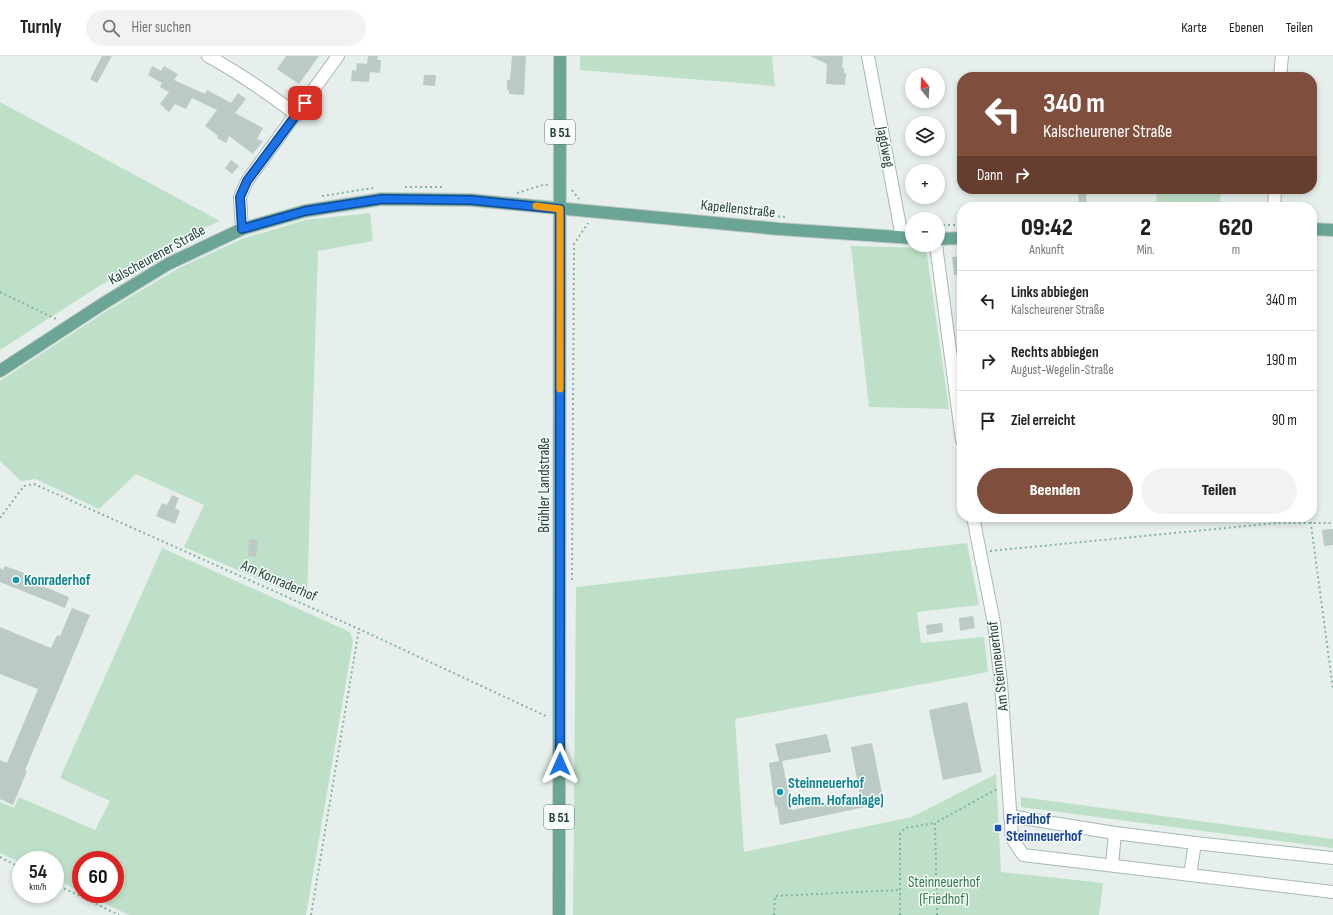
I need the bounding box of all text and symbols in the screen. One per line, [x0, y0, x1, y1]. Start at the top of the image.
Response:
search box [86, 10, 366, 46]
text: Turnly [20, 16, 62, 39]
icon: search [100, 17, 122, 39]
text: Hier suchen [132, 18, 191, 37]
text: Karte [1181, 19, 1207, 36]
text: Ebenen [1229, 19, 1264, 36]
text: Teilen [1286, 19, 1313, 36]
north arrow [905, 68, 945, 108]
map controls [905, 68, 945, 252]
pin [288, 86, 322, 120]
text: 340 m [1043, 87, 1105, 120]
icon: left [977, 88, 1029, 140]
icon: arrive [294, 92, 316, 114]
button: layers [905, 116, 945, 156]
road number: B 51 [545, 120, 575, 144]
text: Kalscheurener Straße [1043, 121, 1172, 142]
street label: Jagdweg [872, 124, 898, 169]
button: + [905, 164, 945, 204]
icon: right [1011, 164, 1033, 186]
text: Dann [977, 166, 1003, 185]
street label: Kapellenstraße [700, 196, 776, 222]
button: − [905, 212, 945, 252]
text: 09:42 [1021, 213, 1073, 242]
text: 2 [1140, 213, 1151, 242]
text: 620 [1219, 213, 1253, 242]
street label: Kalscheurener Straße [105, 221, 209, 289]
text: Ankunft [1029, 242, 1064, 258]
text: Min. [1137, 242, 1155, 258]
text: m [1232, 242, 1240, 258]
text: Links abbiegen [1011, 283, 1089, 302]
icon: left [977, 290, 999, 312]
text: 340 m [1266, 291, 1297, 310]
text: Kalscheurener Straße [1011, 302, 1104, 318]
text: Rechts abbiegen [1011, 343, 1099, 362]
icon: right [977, 350, 999, 372]
text: 190 m [1266, 351, 1297, 370]
text: August-Wegelin-Straße [1011, 362, 1114, 378]
icon: arrive [977, 410, 999, 432]
text: Ziel erreicht [1011, 411, 1075, 430]
text: 90 m [1272, 411, 1297, 430]
street label: Brühler Landstraße [535, 437, 554, 533]
button: Beenden [977, 468, 1133, 514]
button: Teilen [1141, 468, 1297, 514]
street label: Am Konraderhof [237, 555, 321, 606]
place label: Konraderhof [24, 571, 91, 590]
marker: Konraderhof [11, 575, 21, 585]
street label: Am Steinneuerhof [983, 619, 1013, 713]
position arrow [539, 743, 581, 785]
place label: Steinneuerhof (ehem. Hofanlage) [788, 774, 884, 810]
marker: Steinneuerhof (ehem. Hofanlage) [775, 787, 785, 797]
road number: B 51 [544, 805, 574, 829]
place label: Friedhof Steinneuerhof [1006, 810, 1083, 846]
marker: Friedhof Steinneuerhof [993, 823, 1003, 833]
speed limit sign: 60 [72, 851, 124, 903]
text: 54 [29, 860, 47, 884]
park label: Steinneuerhof (Friedhof) [908, 873, 981, 909]
text: km/h [29, 881, 47, 893]

